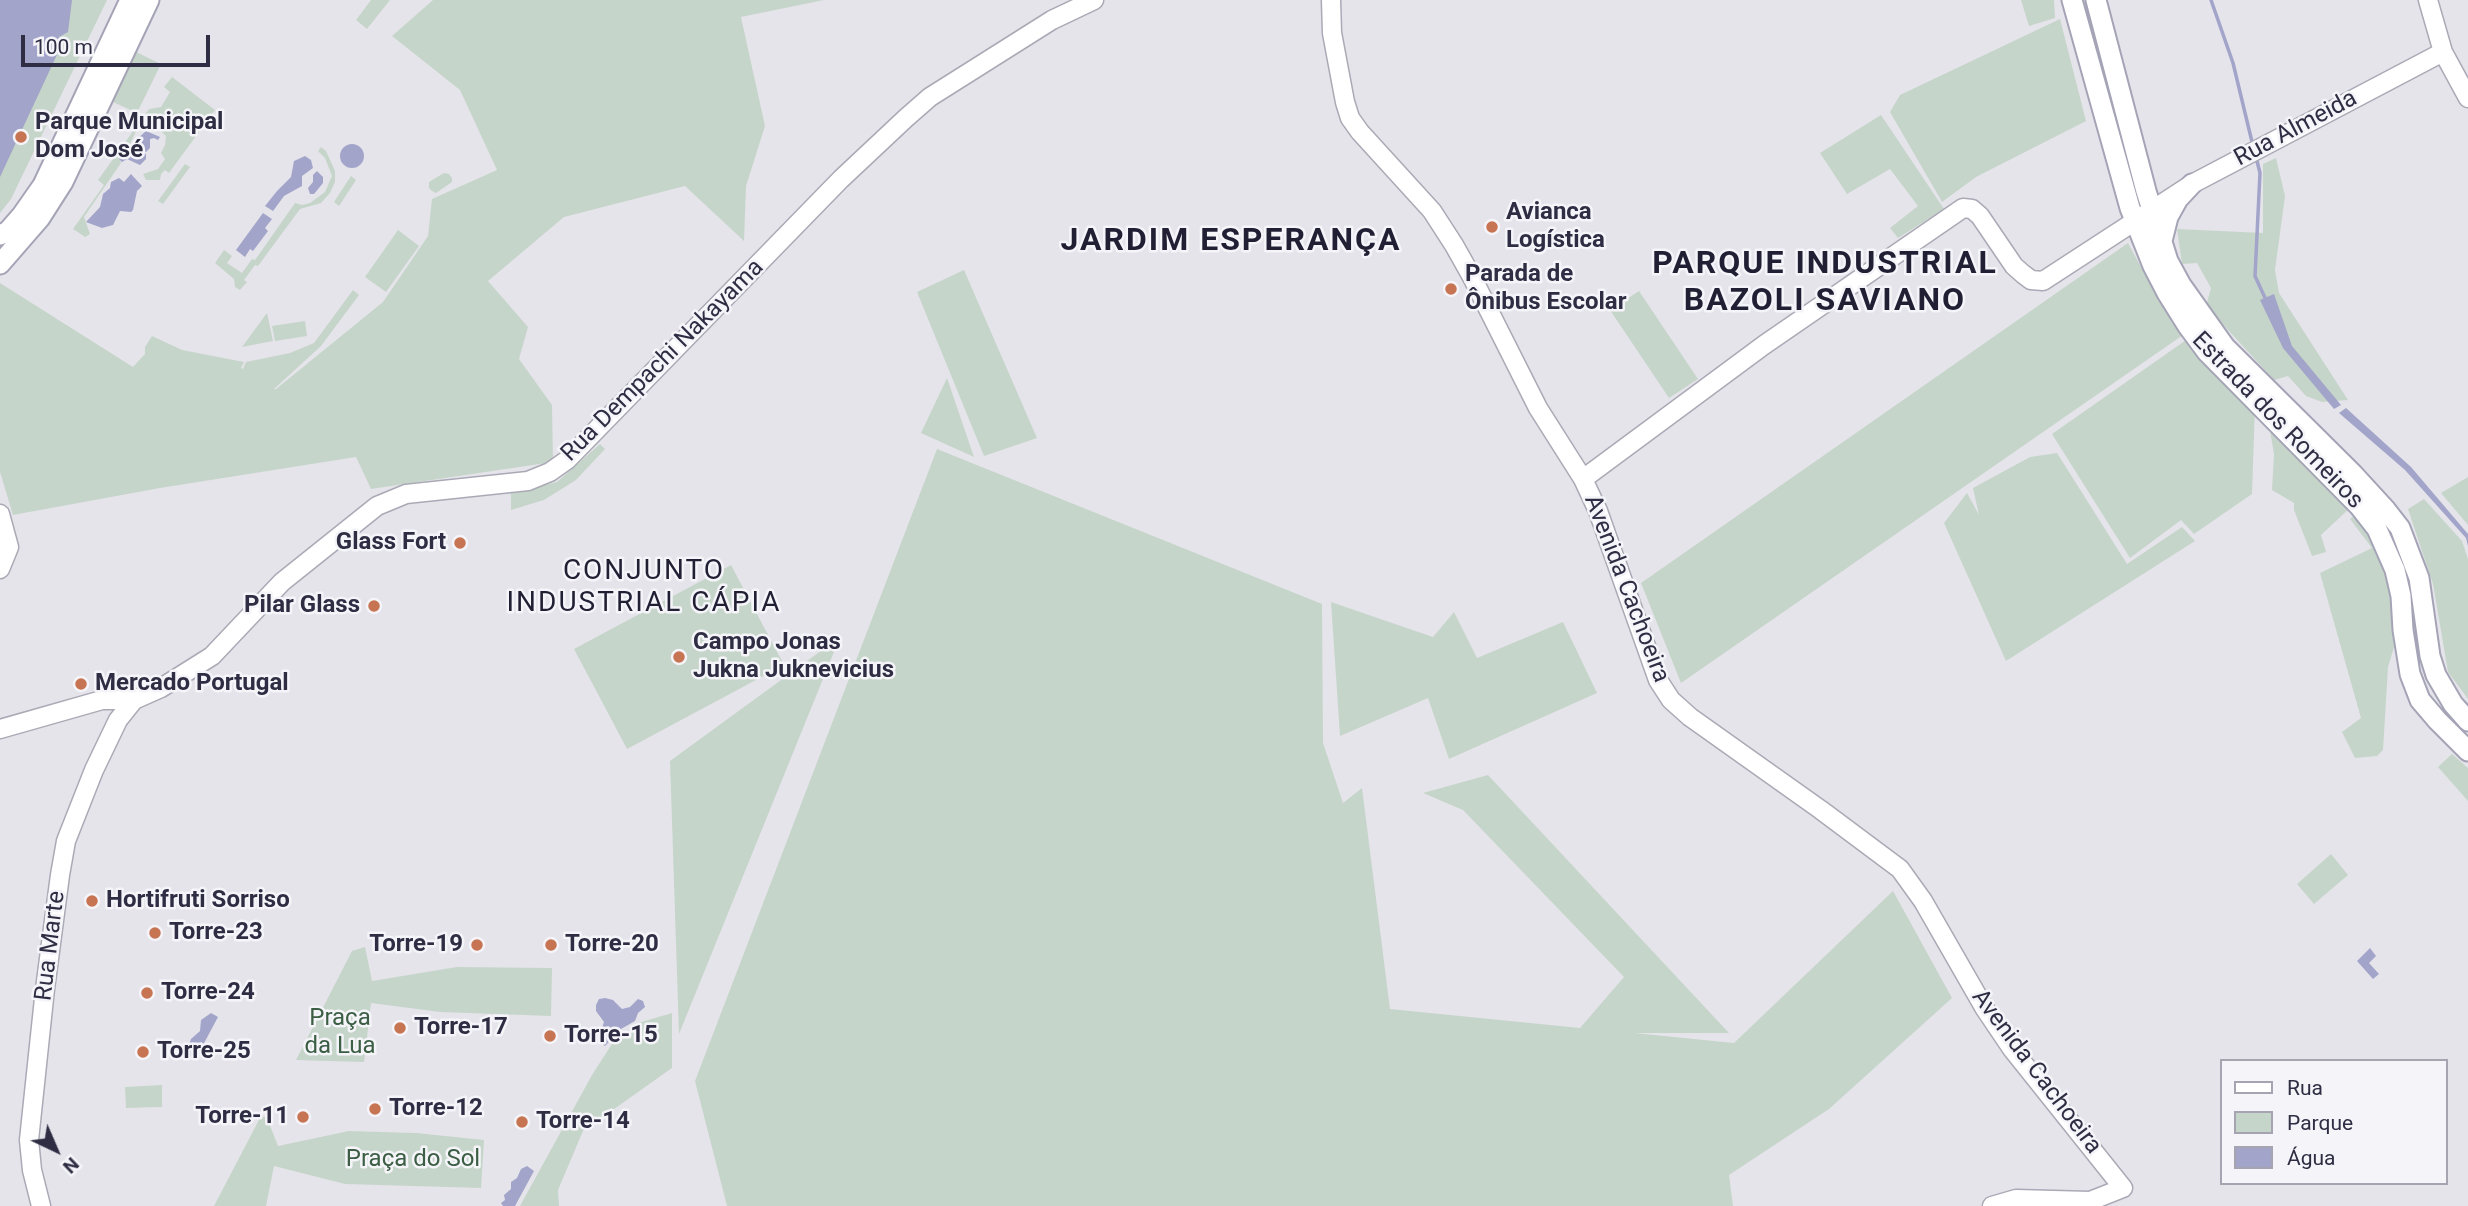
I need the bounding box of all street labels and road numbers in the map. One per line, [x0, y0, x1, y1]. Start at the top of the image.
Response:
street label: Rua Almeida [2230, 85, 2362, 173]
street label: Rua Dempachi Nakayama [556, 254, 770, 468]
street label: Estrada dos Romeiros [2185, 327, 2369, 515]
street label: Avenida Cachoeira [1577, 491, 1675, 687]
street label: Rua Marte [30, 889, 72, 1003]
street label: Avenida Cachoeira [1965, 984, 2107, 1160]

